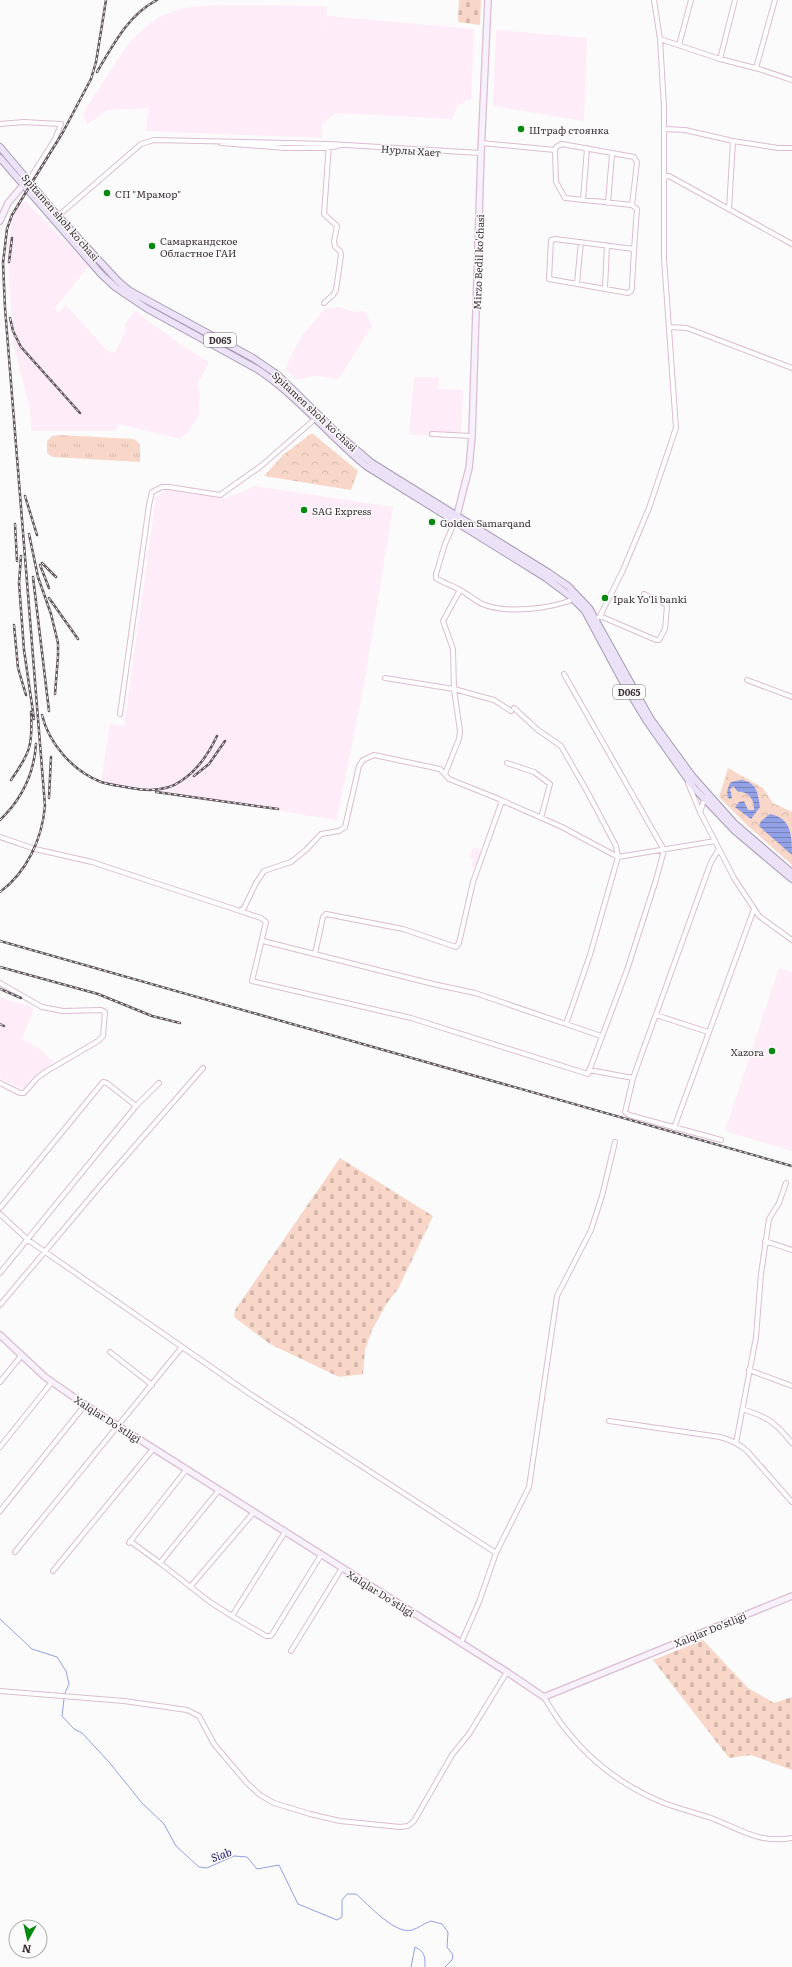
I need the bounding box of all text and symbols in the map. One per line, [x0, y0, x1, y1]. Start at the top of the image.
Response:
place label: Штраф стоянка [529, 122, 610, 137]
marker: Штраф стоянка [516, 124, 526, 134]
street label: Нурлы Хает [381, 140, 442, 160]
street label: Spitamen shoh ko'chasi [19, 170, 104, 264]
place label: СП "Мрамор" [115, 186, 181, 201]
marker: СП "Мрамор" [102, 188, 112, 198]
street label: Mirzo Bedil ko'chasi [469, 213, 487, 310]
place label: Самаркандское Областное ГАИ [160, 233, 238, 260]
marker: Самаркандское Областное ГАИ [147, 241, 157, 251]
road number: D065 [204, 333, 236, 347]
street label: Spitamen shoh ko'chasi [269, 368, 361, 455]
place label: SAG Express [312, 503, 372, 518]
marker: SAG Express [299, 505, 309, 515]
place label: Golden Samarqand [440, 515, 531, 530]
marker: Golden Samarqand [427, 517, 437, 527]
place label: Ipak Yo'li banki [613, 591, 688, 606]
marker: Ipak Yo'li banki [600, 593, 610, 603]
road number: D065 [613, 685, 645, 699]
place label: Xazora [731, 1044, 765, 1059]
marker: Xazora [767, 1046, 777, 1056]
street label: Xalqlar Do’stligi [72, 1392, 145, 1447]
street label: Xalqlar Do’stligi [344, 1566, 418, 1620]
street label: Xalqlar Do’stligi [672, 1607, 749, 1650]
water label: Siab [208, 1843, 234, 1865]
north arrow [8, 1919, 48, 1959]
text: N [21, 1941, 32, 1958]

